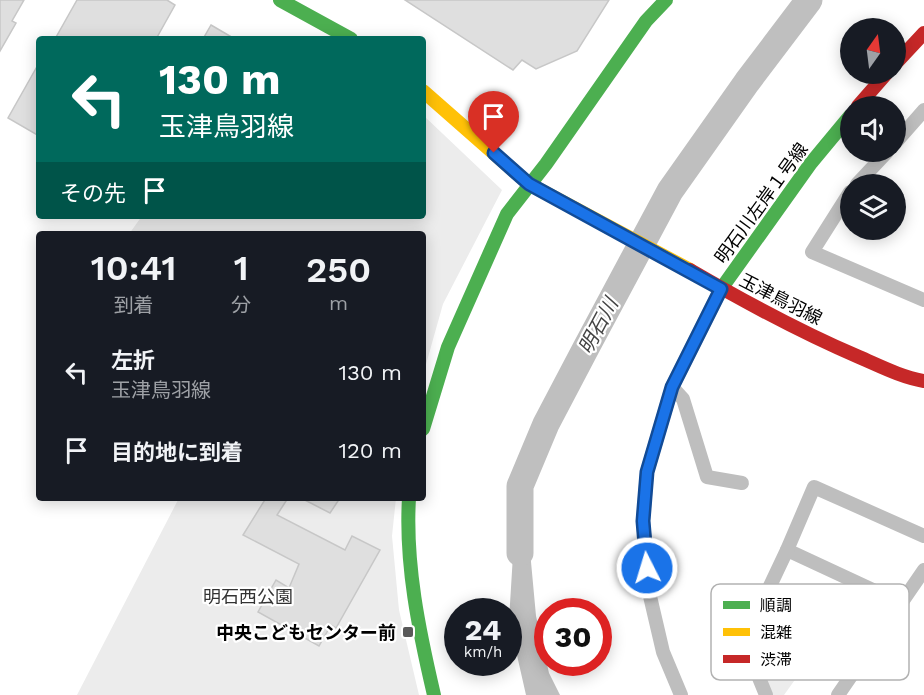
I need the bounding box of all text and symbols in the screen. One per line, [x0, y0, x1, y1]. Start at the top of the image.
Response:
north arrow [840, 18, 906, 84]
map controls [840, 18, 906, 240]
text: 130 m [159, 55, 281, 104]
icon: left [60, 60, 138, 138]
pin [468, 91, 519, 153]
button: sound [840, 96, 906, 162]
icon: arrive [477, 100, 510, 133]
text: 玉津鳥羽線 [159, 111, 294, 143]
street label: 明石川左岸１号線 [710, 139, 812, 267]
icon: arrive [138, 174, 171, 207]
button: layers [840, 174, 906, 240]
text: その先 [60, 181, 126, 206]
text: 10:41 [91, 247, 176, 289]
text: 1 [234, 247, 249, 289]
text: 250 [306, 249, 371, 291]
street label: 玉津鳥羽線 [736, 269, 826, 329]
text: m [329, 291, 348, 315]
water label: 明石川 [573, 292, 624, 358]
text: 到着 [114, 293, 154, 317]
text: 分 [231, 293, 251, 317]
text: 左折 [111, 348, 155, 373]
icon: left [60, 356, 93, 389]
text: 130 m [338, 360, 402, 385]
text: 玉津鳥羽線 [111, 378, 211, 402]
icon: arrive [60, 434, 93, 467]
text: 120 m [338, 438, 402, 463]
text: 目的地に到着 [111, 440, 243, 465]
position arrow [615, 536, 679, 600]
legend [711, 584, 909, 680]
park label: 明石西公園 [203, 586, 293, 607]
text: 順調 [760, 596, 792, 615]
speed limit sign: 30 [534, 598, 612, 676]
text: 24 [465, 612, 501, 647]
place label: 中央こどもセンター前 [216, 622, 396, 643]
text: 混雑 [760, 623, 792, 642]
marker: 中央こどもセンター前 [401, 625, 415, 639]
text: km/h [464, 643, 502, 661]
text: 渋滞 [760, 650, 792, 669]

